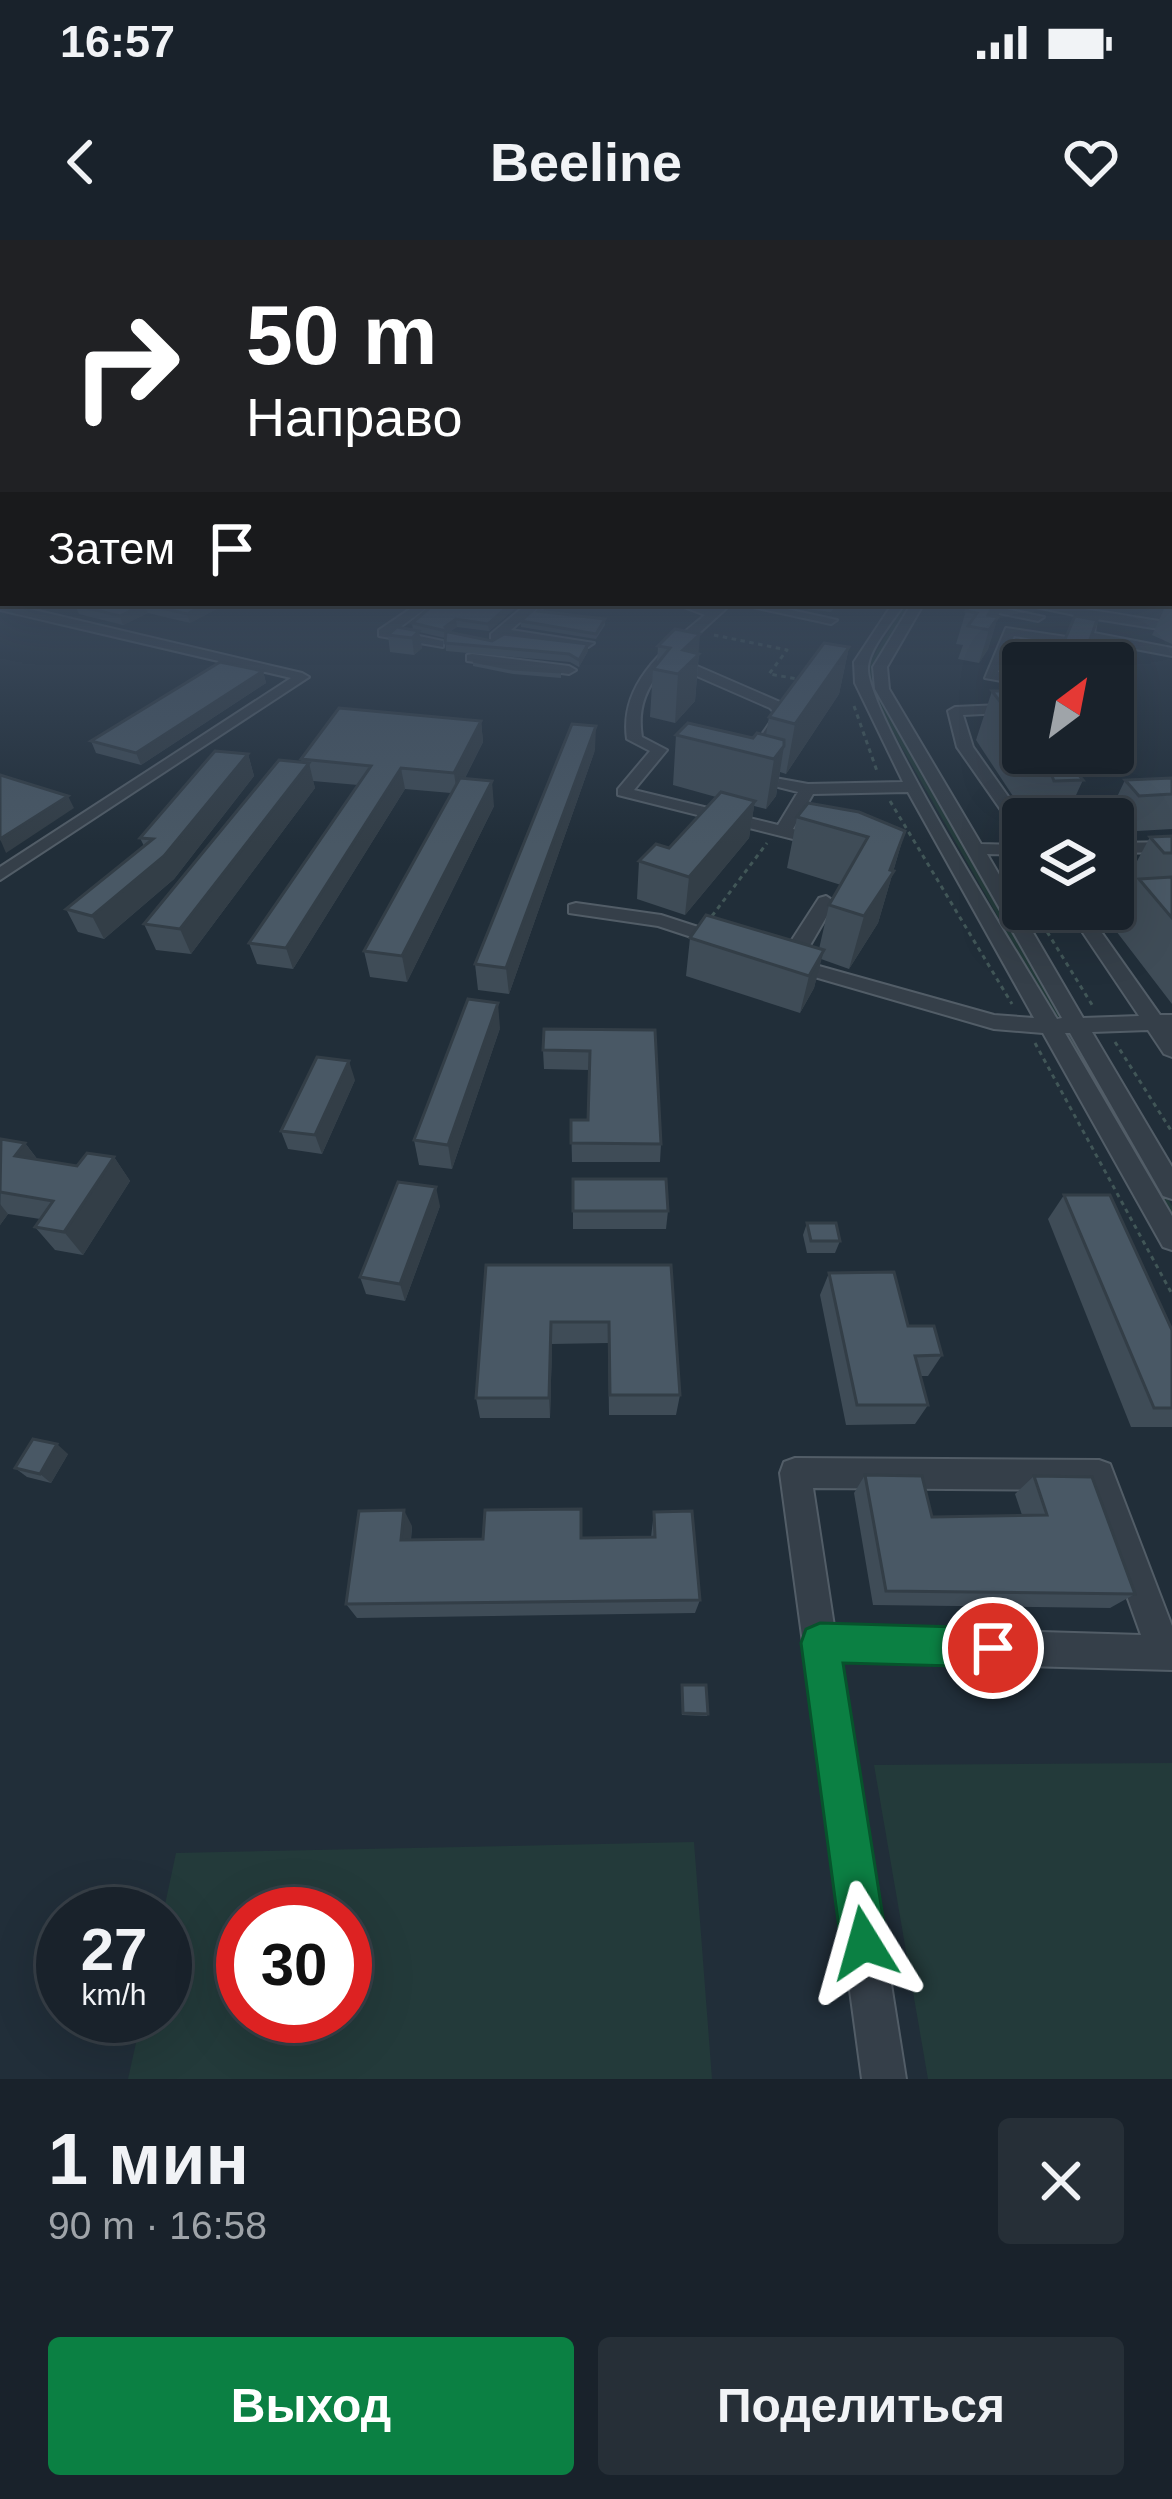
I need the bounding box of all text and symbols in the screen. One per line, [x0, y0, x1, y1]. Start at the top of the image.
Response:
text: 16:57 [60, 16, 175, 67]
icon: back [48, 129, 114, 195]
icon: heart [1058, 129, 1124, 195]
text: Beeline [490, 132, 682, 192]
icon: right [48, 288, 204, 444]
text: 50 m [246, 288, 437, 382]
text: Направо [246, 387, 462, 447]
icon: arrive [199, 516, 265, 582]
text: Затем [48, 523, 175, 574]
north arrow [1002, 642, 1134, 774]
map controls [1002, 642, 1134, 930]
button: layers [1002, 798, 1134, 930]
pin [942, 1597, 1044, 1699]
icon: arrive [960, 1615, 1026, 1681]
position arrow [801, 1880, 927, 2006]
speed limit sign: 30 [216, 1887, 372, 2043]
text: 27 [81, 1916, 147, 1983]
text: km/h [81, 1978, 147, 2011]
button: close [998, 2118, 1124, 2244]
text: 1 мин [48, 2119, 249, 2199]
text: 90 m · 16:58 [48, 2204, 267, 2247]
button: Выход [48, 2337, 574, 2475]
button: Поделиться [598, 2337, 1124, 2475]

